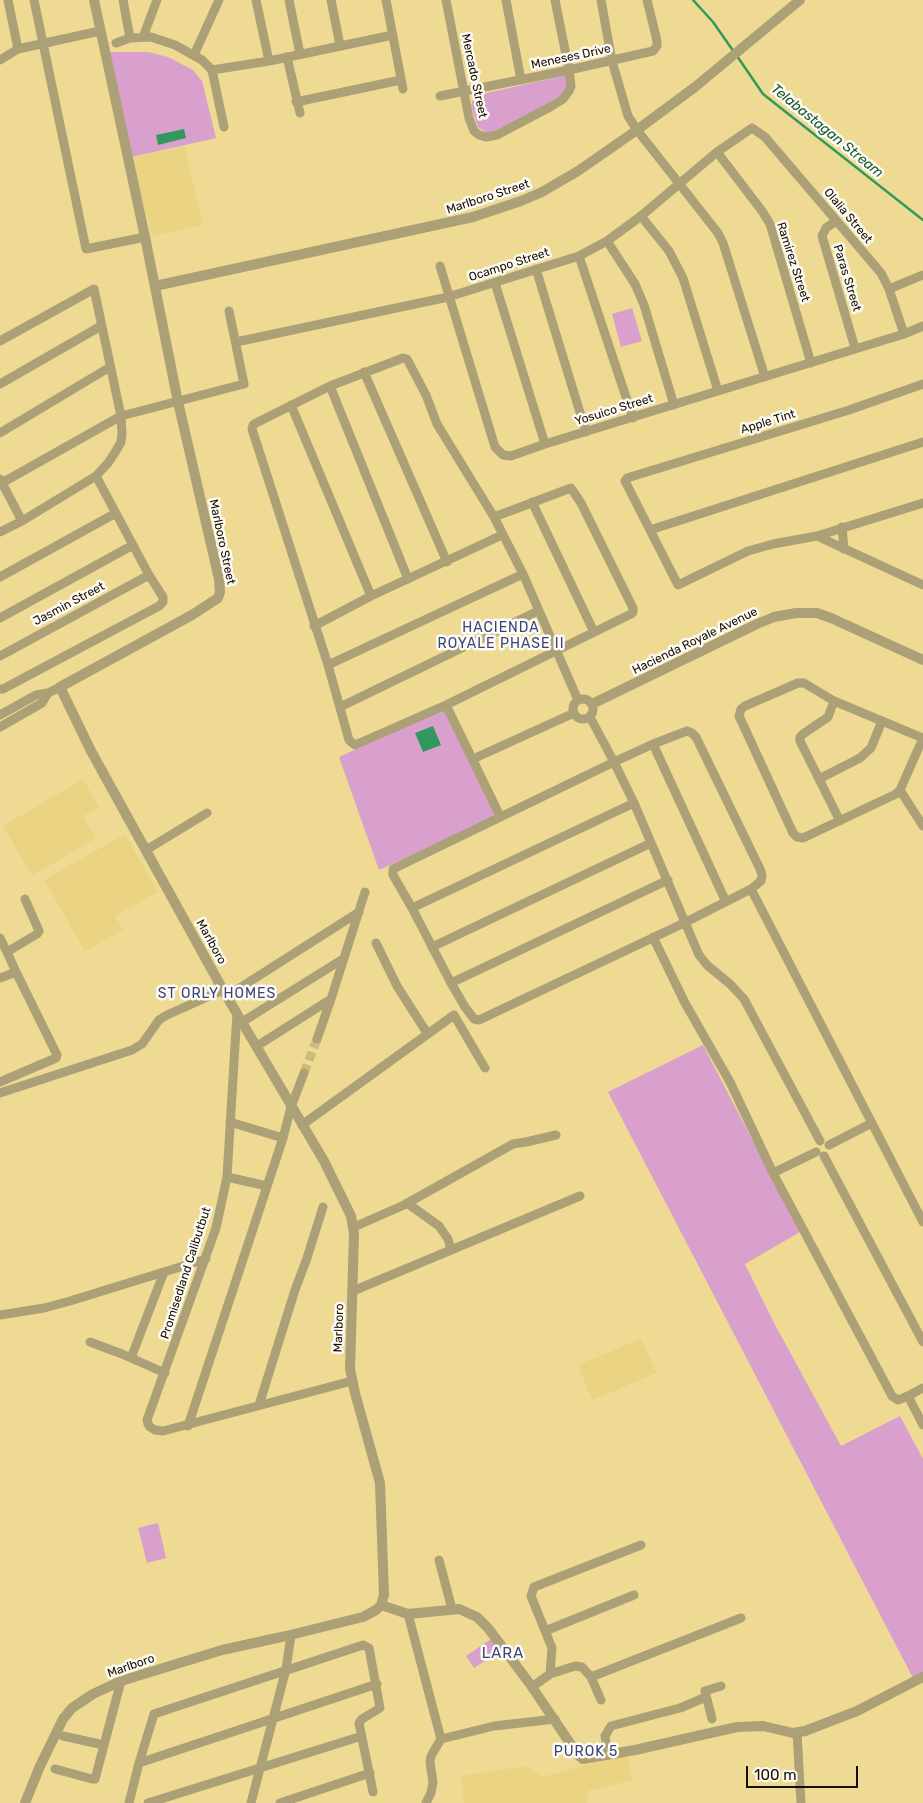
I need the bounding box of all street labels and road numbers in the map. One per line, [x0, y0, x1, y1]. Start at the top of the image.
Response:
street label: Mercado Street [458, 33, 490, 119]
street label: Meneses Drive [530, 42, 612, 72]
street label: Marlboro Street [445, 177, 531, 217]
street label: Olalia Street [821, 185, 875, 247]
street label: Ramirez Street [773, 220, 813, 304]
street label: Paras Street [830, 243, 864, 313]
street label: Ocampo Street [467, 245, 551, 285]
street label: Yosuico Street [573, 391, 655, 429]
street label: Apple Tint [739, 407, 797, 437]
street label: Marlboro Street [206, 498, 238, 586]
street label: Jasmin Street [31, 579, 107, 629]
street label: Hacienda Royale Avenue [630, 604, 760, 678]
street label: Marlboro [193, 917, 229, 967]
street label: Promisedland Calibutbut [158, 1205, 214, 1341]
street label: Marlboro [331, 1303, 347, 1353]
street label: Marlboro [105, 1651, 157, 1681]

